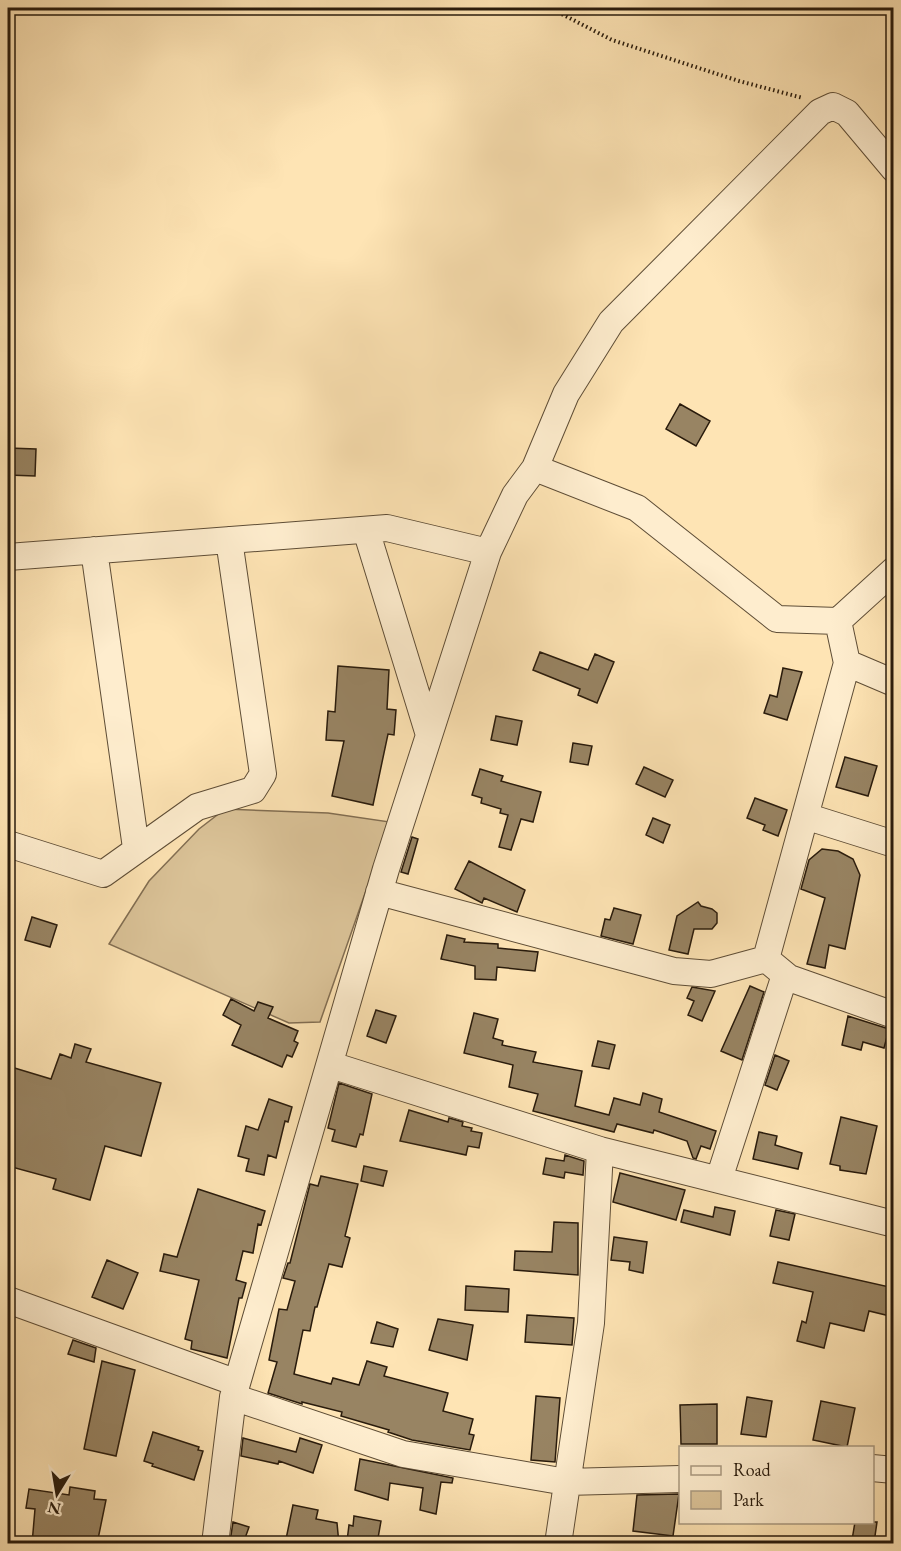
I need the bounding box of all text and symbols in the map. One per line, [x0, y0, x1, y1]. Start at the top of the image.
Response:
legend [679, 1446, 874, 1524]
text: Road [733, 1458, 772, 1481]
north arrow [27, 1464, 87, 1524]
text: Park [733, 1488, 764, 1511]
text: N [46, 1497, 63, 1520]

